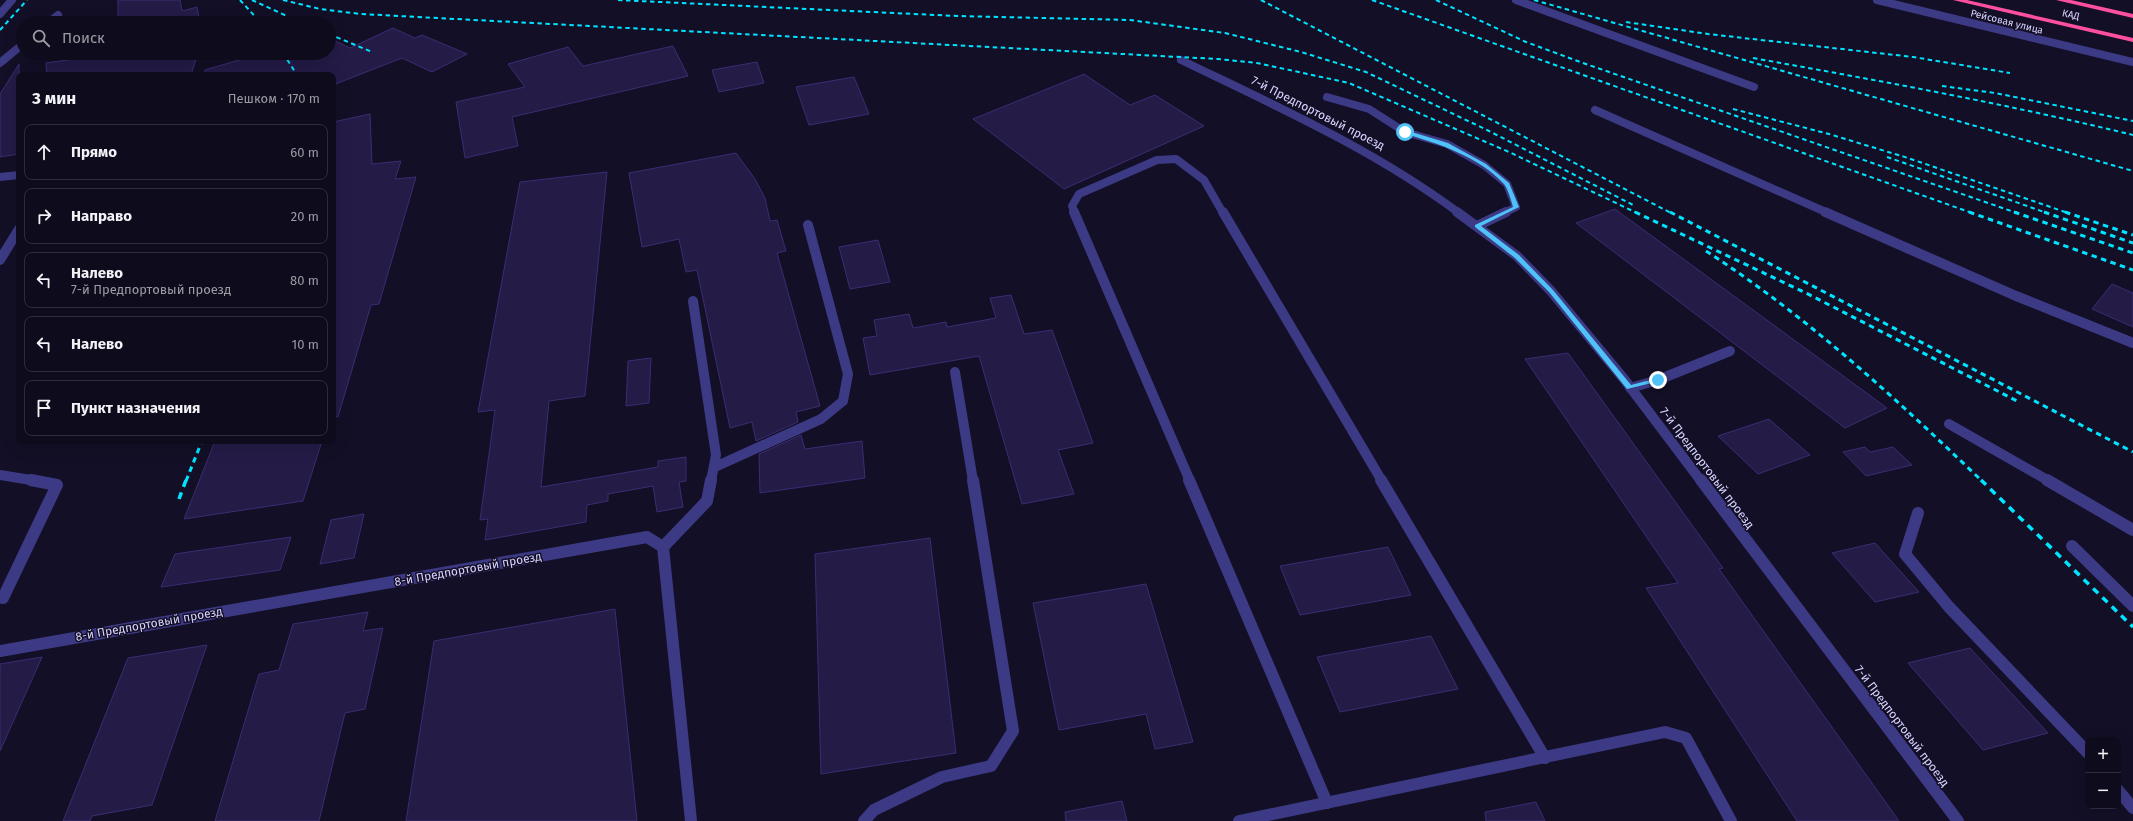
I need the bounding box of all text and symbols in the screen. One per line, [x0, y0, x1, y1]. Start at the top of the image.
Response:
street label: Рейсовая улица [1969, 7, 2044, 37]
street label: КАД [2061, 7, 2081, 23]
search box [16, 16, 336, 60]
icon: search [30, 27, 52, 49]
text: Поиск [62, 29, 105, 47]
street label: 7-й Предпортовый проезд [1249, 73, 1387, 153]
text: 3 мин [32, 88, 76, 109]
text: Пешком · 170 m [228, 91, 320, 106]
route start [1396, 123, 1414, 141]
icon: ahead [33, 141, 55, 163]
text: Прямо [71, 143, 117, 161]
text: 60 m [290, 145, 319, 160]
icon: right [33, 205, 55, 227]
text: Направо [71, 207, 132, 225]
text: 20 m [291, 209, 319, 224]
text: Налево [71, 264, 123, 282]
icon: left [33, 269, 55, 291]
text: 80 m [290, 273, 319, 288]
text: 7-й Предпортовый проезд [71, 282, 231, 297]
icon: left [33, 333, 55, 355]
text: Налево [71, 335, 123, 353]
text: 10 m [292, 337, 319, 352]
route end [1649, 371, 1667, 389]
icon: arrive [33, 397, 55, 419]
text: Пункт назначения [71, 399, 200, 417]
street label: 7-й Предпортовый проезд [1657, 405, 1757, 532]
street label: 8-й Предпортовый проезд [393, 549, 543, 589]
street label: 8-й Предпортовый проезд [74, 604, 224, 644]
street label: 7-й Предпортовый проезд [1852, 663, 1952, 790]
map controls [2085, 737, 2121, 809]
button: + [2085, 737, 2121, 773]
button: − [2085, 773, 2121, 809]

